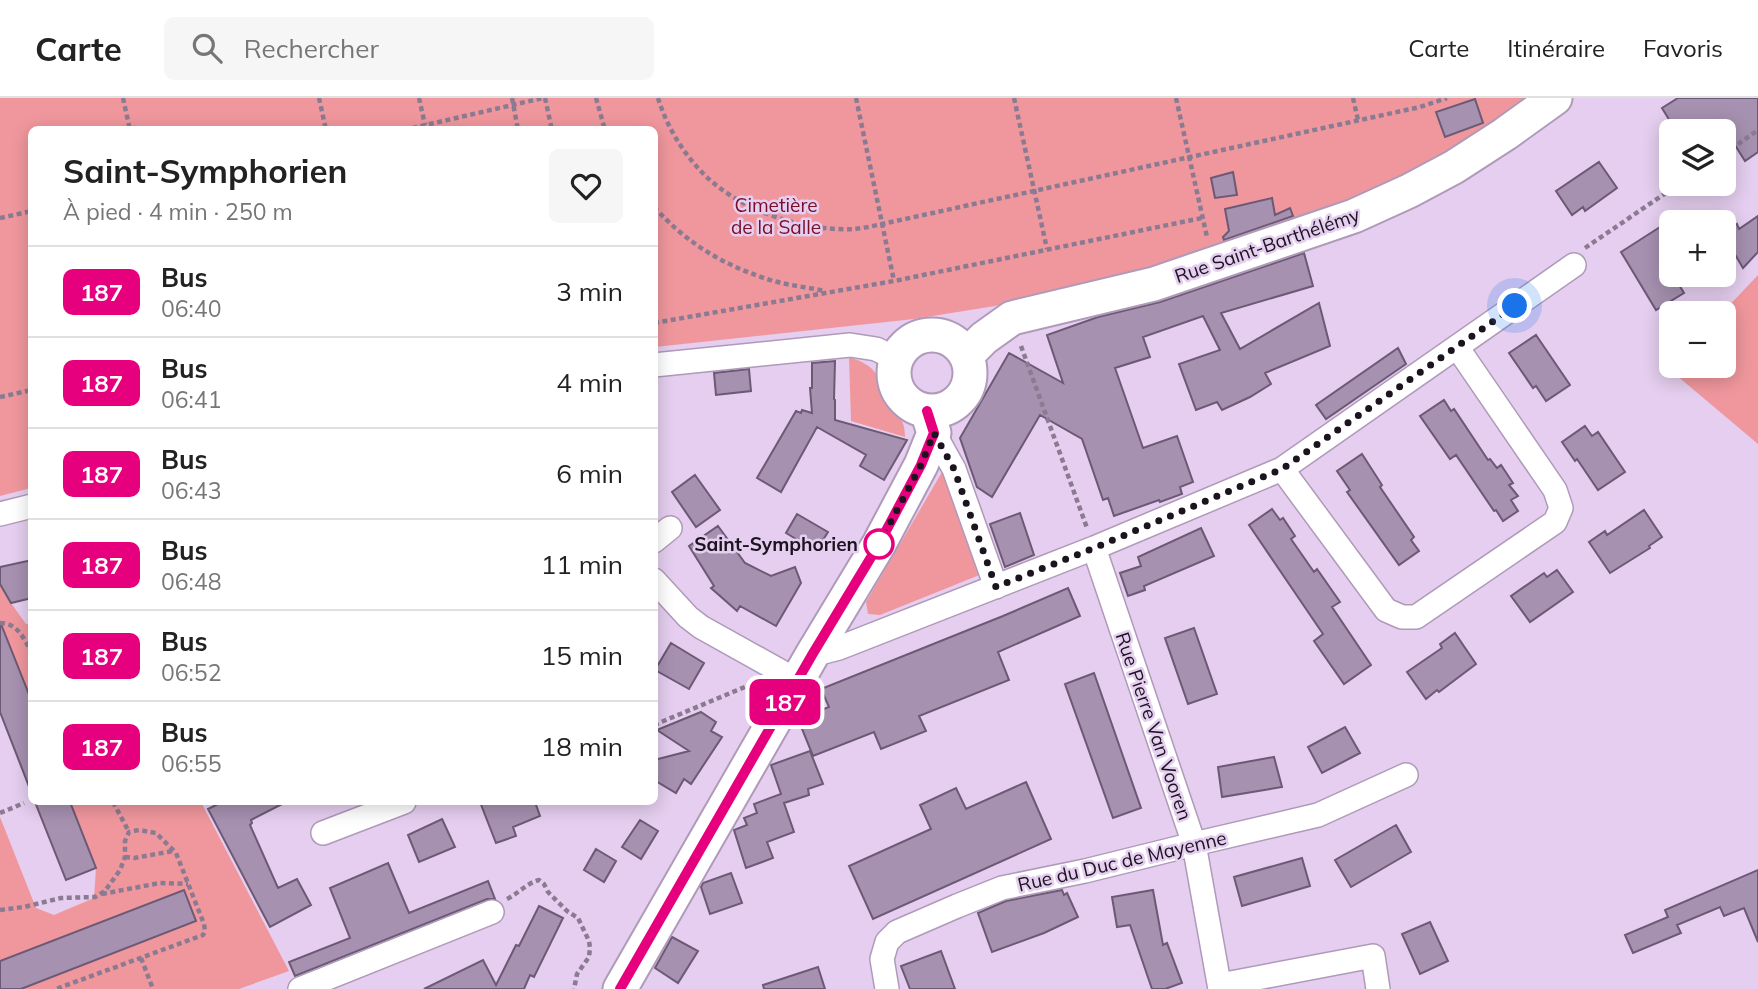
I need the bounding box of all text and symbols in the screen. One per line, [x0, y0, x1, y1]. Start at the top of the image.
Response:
search box [164, 17, 654, 80]
text: Carte [35, 28, 122, 69]
icon: search [188, 29, 226, 67]
text: Rechercher [244, 32, 379, 65]
text: Carte [1408, 33, 1469, 63]
text: Itinéraire [1507, 33, 1605, 63]
text: Favoris [1643, 33, 1723, 63]
map controls [1659, 119, 1736, 378]
button: layers [1659, 119, 1736, 196]
button: heart [549, 149, 623, 223]
text: Saint-Symphorien [63, 150, 347, 191]
park label: Cimetière de la Salle [731, 193, 821, 239]
text: À pied · 4 min · 250 m [63, 197, 293, 226]
street label: Rue Saint-Barthélémy [1171, 202, 1363, 288]
button: + [1659, 210, 1736, 287]
text: Bus [161, 261, 207, 294]
text: 3 min [556, 275, 623, 308]
text: 187 [80, 277, 123, 307]
your location [1497, 288, 1532, 323]
text: 06:40 [161, 294, 221, 323]
button: − [1659, 301, 1736, 378]
text: Bus [161, 352, 207, 385]
text: 4 min [556, 366, 623, 399]
text: 187 [80, 368, 123, 398]
text: 06:41 [161, 385, 221, 414]
text: Bus [161, 443, 207, 476]
text: 6 min [556, 457, 623, 490]
text: 187 [80, 459, 123, 489]
text: 06:43 [161, 476, 221, 505]
marker: Saint-Symphorien [864, 529, 894, 559]
place label: Saint-Symphorien [694, 532, 858, 556]
text: Bus [161, 534, 207, 567]
text: 11 min [541, 548, 623, 581]
text: 187 [80, 550, 123, 580]
text: 06:48 [161, 567, 221, 596]
text: Bus [161, 625, 207, 658]
street label: Rue Pierre Van Vooren [1111, 629, 1197, 823]
text: 15 min [541, 639, 623, 672]
text: 187 [80, 641, 123, 671]
text: 06:52 [161, 658, 221, 687]
line badge: 187 [745, 679, 825, 725]
text: 187 [763, 687, 807, 717]
text: Bus [161, 716, 207, 749]
text: 18 min [541, 730, 623, 763]
text: 187 [80, 732, 123, 762]
text: 06:55 [161, 749, 221, 778]
street label: Rue du Duc de Mayenne [1015, 825, 1229, 897]

